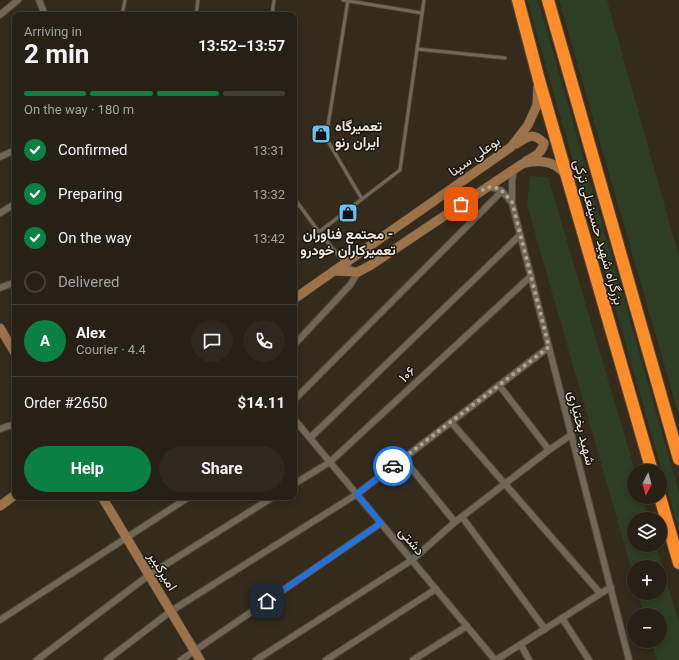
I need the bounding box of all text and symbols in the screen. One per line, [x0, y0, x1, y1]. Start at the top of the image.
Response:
text: Arriving in [24, 24, 82, 39]
text: 13:52–13:57 [198, 37, 285, 55]
text: 2 min [24, 39, 89, 69]
text: On the way · 180 m [24, 102, 134, 117]
place label: تعمیرگاه ایران رنو [335, 118, 383, 151]
shop icon: تعمیرگاه ایران رنو [310, 123, 332, 145]
street label: بوعلی سینا [445, 132, 503, 180]
icon: check [24, 139, 46, 161]
text: Confirmed [58, 141, 128, 159]
text: 13:31 [253, 143, 285, 158]
street label: بزرگراه شهید حسینعلی ترکی [570, 157, 627, 307]
icon: check [24, 183, 46, 205]
text: Preparing [58, 185, 122, 203]
text: 13:32 [253, 187, 285, 202]
pin [444, 187, 478, 221]
icon: bag [450, 193, 472, 215]
shop icon: مجتمع فناوران - تعمیرکاران خودرو [337, 202, 359, 224]
place label: مجتمع فناوران - تعمیرکاران خودرو [300, 226, 396, 259]
icon: check [24, 227, 46, 249]
text: On the way [58, 229, 132, 247]
text: 13:42 [253, 231, 285, 246]
text: Delivered [58, 273, 120, 291]
button: chat [191, 320, 233, 362]
button: phone [243, 320, 285, 362]
text: Alex [76, 324, 106, 342]
text: A [40, 332, 50, 350]
text: Courier · 4.4 [76, 342, 146, 357]
street label: ۱۰۶ [395, 362, 419, 386]
street label: شهید بختیاری [564, 389, 599, 467]
text: Order #2650 [24, 394, 107, 412]
text: $14.11 [238, 394, 285, 412]
button: Help [24, 446, 151, 492]
button: Share [159, 446, 285, 492]
courier [373, 446, 413, 486]
icon: car [382, 455, 404, 477]
north arrow [627, 464, 667, 504]
map controls [627, 464, 667, 648]
button: layers [627, 512, 667, 552]
street label: دشتی [395, 524, 429, 559]
street label: امیرکبیر [144, 548, 181, 594]
button: + [627, 560, 667, 600]
pin [250, 584, 284, 618]
icon: home [256, 590, 278, 612]
button: − [627, 608, 667, 648]

